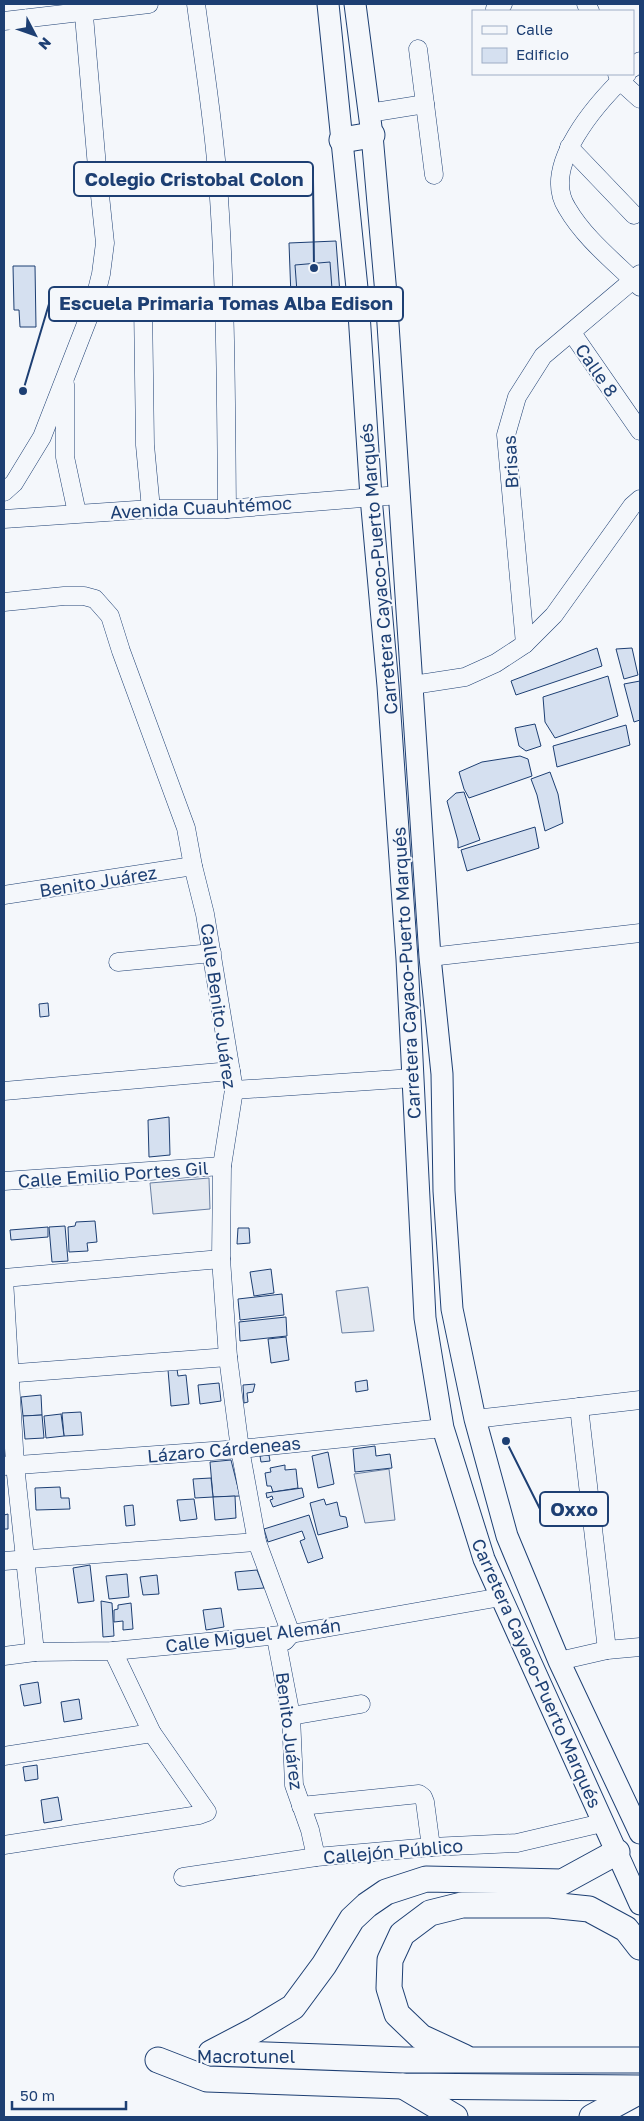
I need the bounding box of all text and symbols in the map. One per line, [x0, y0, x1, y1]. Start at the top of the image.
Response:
north arrow [10, 10, 60, 60]
legend [472, 10, 634, 75]
text: Calle [516, 20, 553, 38]
text: N [35, 34, 55, 53]
text: Edificio [516, 45, 569, 63]
callout: Colegio Cristobal Colon [74, 162, 313, 196]
text: Colegio Cristobal Colon [85, 167, 303, 190]
callout: Escuela Primaria Tomas Alba Edison [49, 287, 403, 321]
text: Escuela Primaria Tomas Alba Edison [59, 291, 393, 314]
street label: Calle 8 [571, 339, 623, 401]
street label: Carretera Cayaco-Puerto Marqués [354, 422, 402, 716]
street label: Brisas [498, 435, 522, 489]
street label: Avenida Cuauhtémoc [110, 491, 293, 523]
street label: Carretera Cayaco-Puerto Marqués [387, 826, 425, 1120]
street label: Benito Juárez [38, 861, 158, 901]
street label: Calle Benito Juárez [196, 922, 242, 1090]
street label: Calle Emilio Portes Gil [17, 1156, 209, 1192]
street label: Lázaro Cárdeneas [146, 1431, 302, 1467]
callout: Oxxo [540, 1492, 608, 1526]
text: Oxxo [550, 1497, 598, 1520]
street label: Carretera Cayaco-Puerto Marqués [467, 1535, 607, 1811]
street label: Calle Miguel Alemán [164, 1613, 342, 1657]
street label: Benito Juárez [272, 1671, 308, 1791]
street label: Callejón Público [322, 1834, 464, 1868]
street label: Macrotunel [197, 2045, 295, 2067]
scale bar [12, 2078, 126, 2110]
text: 50 m [20, 2086, 55, 2104]

